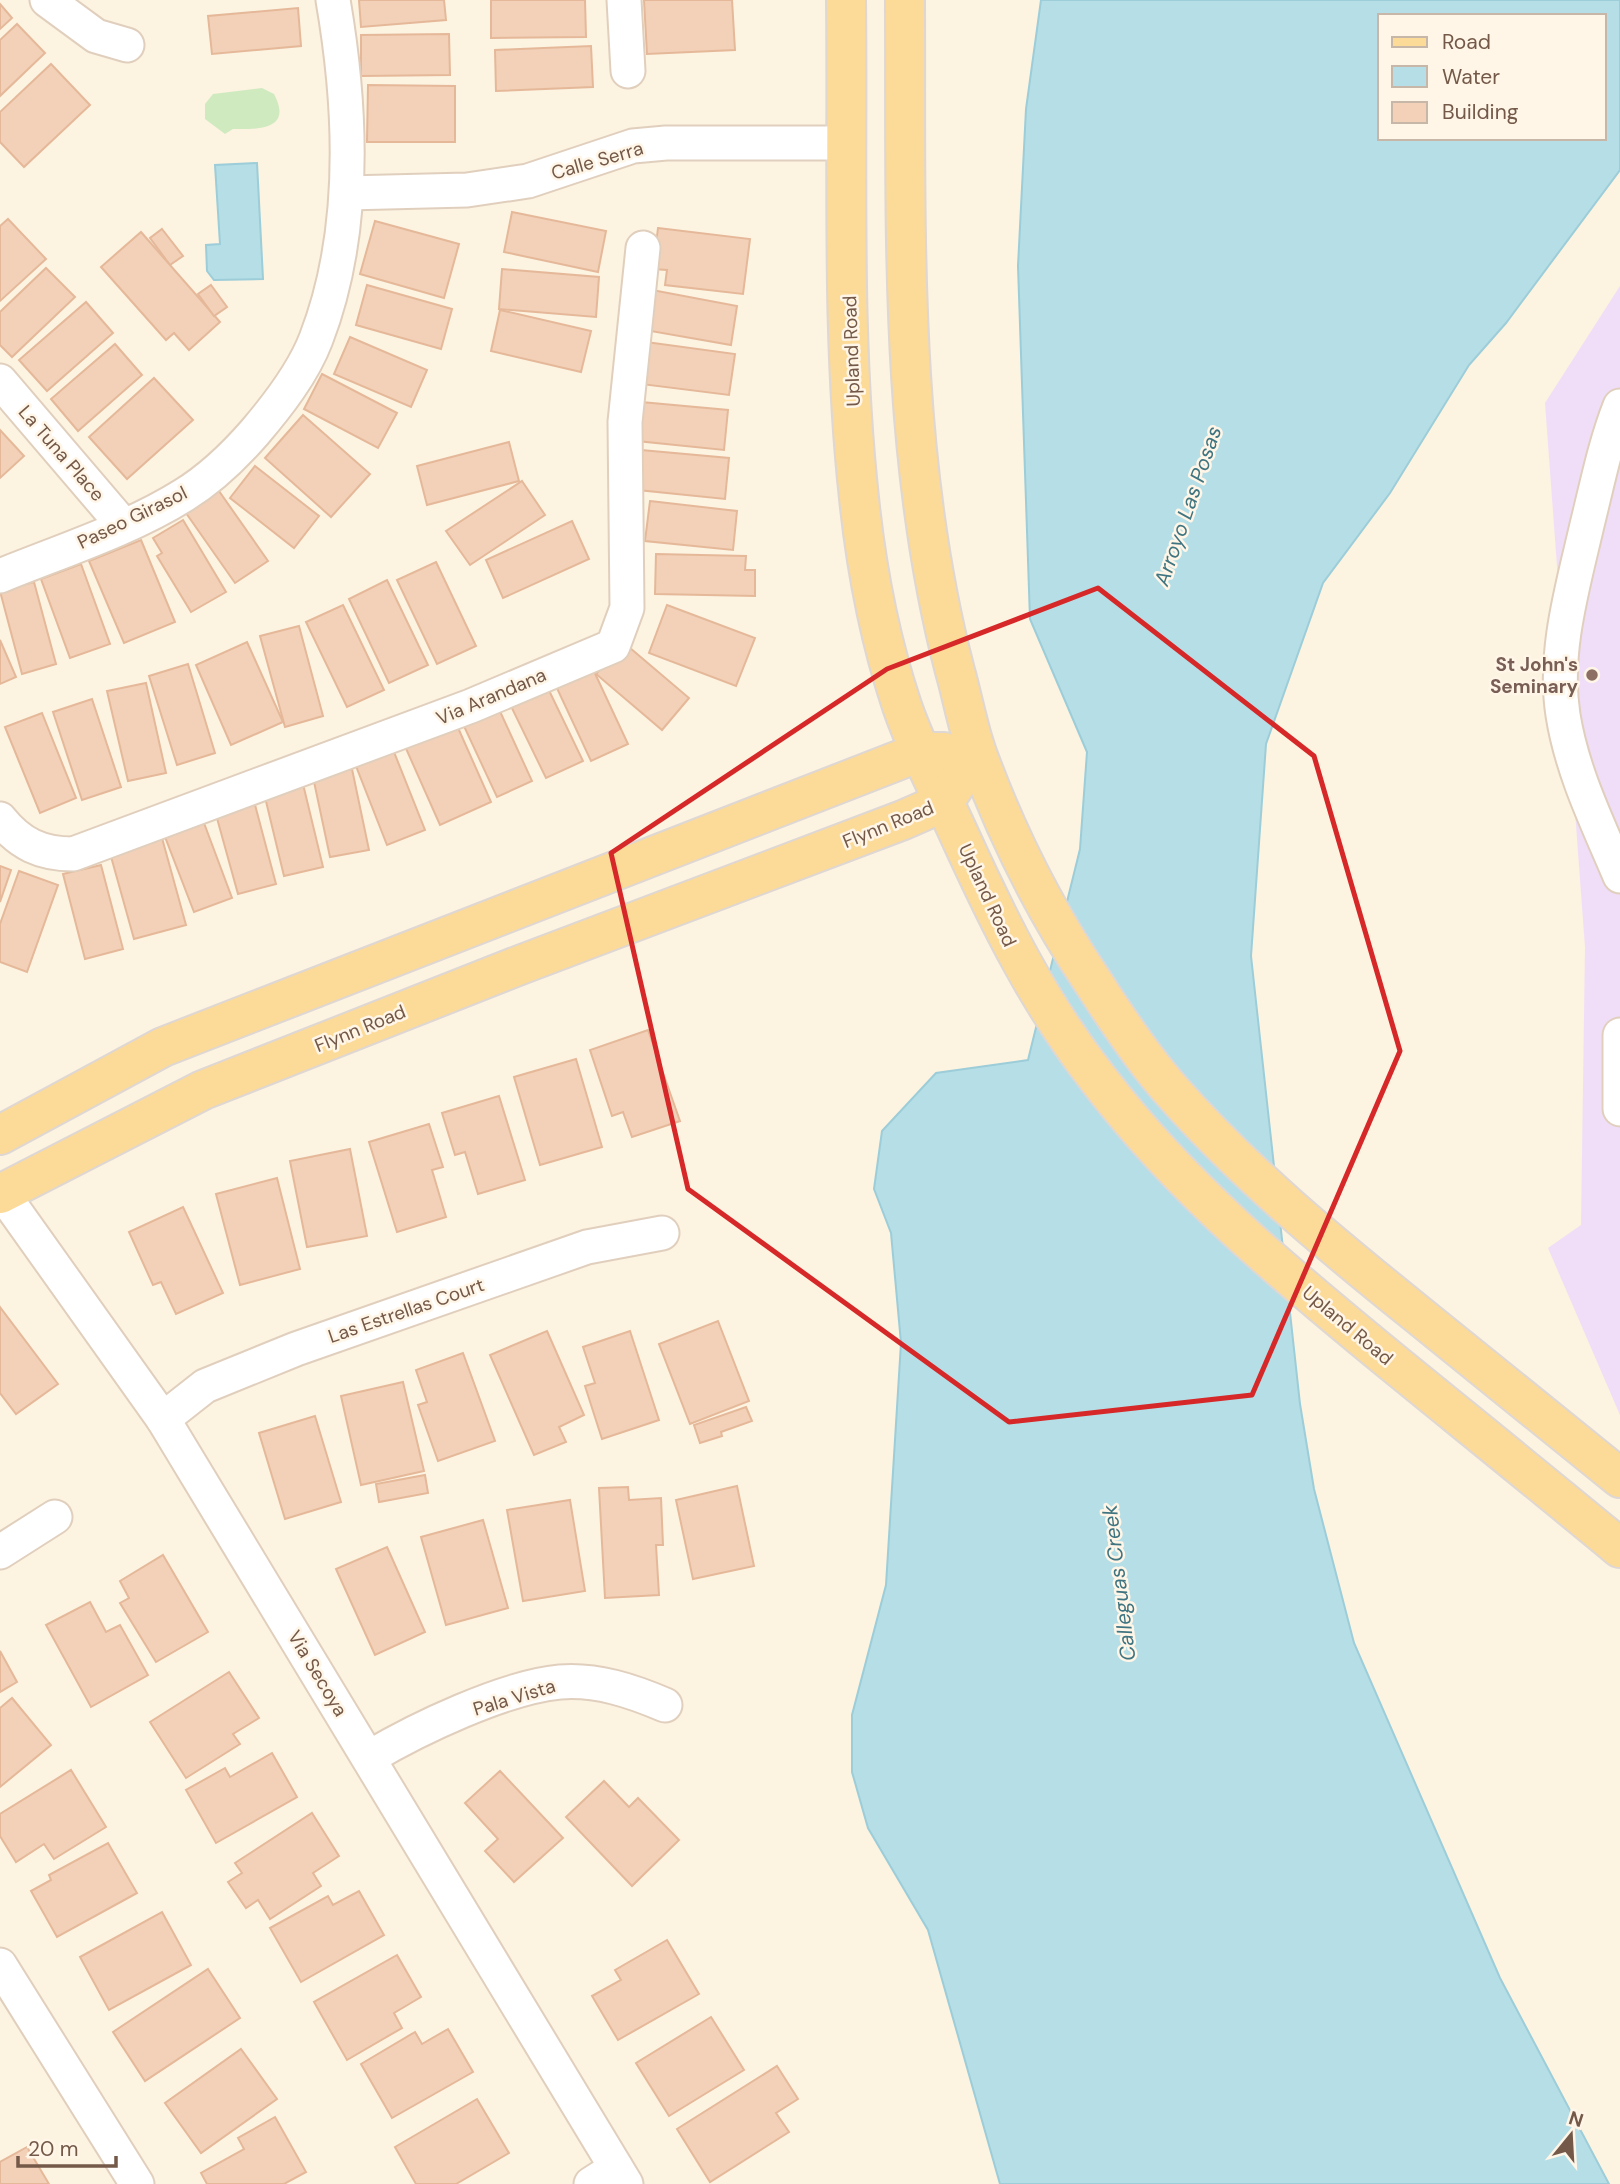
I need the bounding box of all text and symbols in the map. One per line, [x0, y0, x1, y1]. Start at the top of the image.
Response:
legend [1378, 14, 1606, 140]
text: Road [1442, 28, 1491, 56]
text: Water [1442, 63, 1500, 91]
text: Building [1442, 98, 1519, 126]
street label: Calle Serra [548, 135, 646, 186]
street label: Upland Road [837, 295, 866, 407]
street label: La Tuna Place [13, 400, 110, 507]
water label: Arroyo Las Posas [1147, 422, 1228, 590]
street label: Paseo Girasol [73, 480, 191, 555]
place label: St John's Seminary [1490, 652, 1579, 699]
street label: Via Arandana [432, 662, 550, 731]
marker: St John's Seminary [1584, 667, 1600, 683]
street label: Flynn Road [839, 795, 937, 854]
street label: Upland Road [953, 840, 1022, 951]
street label: Flynn Road [311, 999, 409, 1058]
street label: Las Estrellas Court [325, 1272, 487, 1349]
street label: Upland Road [1297, 1280, 1398, 1371]
water label: Calleguas Creek [1096, 1503, 1142, 1663]
street label: Via Secoya [282, 1626, 353, 1721]
street label: Pala Vista [470, 1673, 558, 1722]
north arrow [1536, 2100, 1606, 2170]
text: N [1566, 2105, 1587, 2133]
scale bar [18, 2124, 116, 2168]
text: 20 m [28, 2135, 79, 2163]

